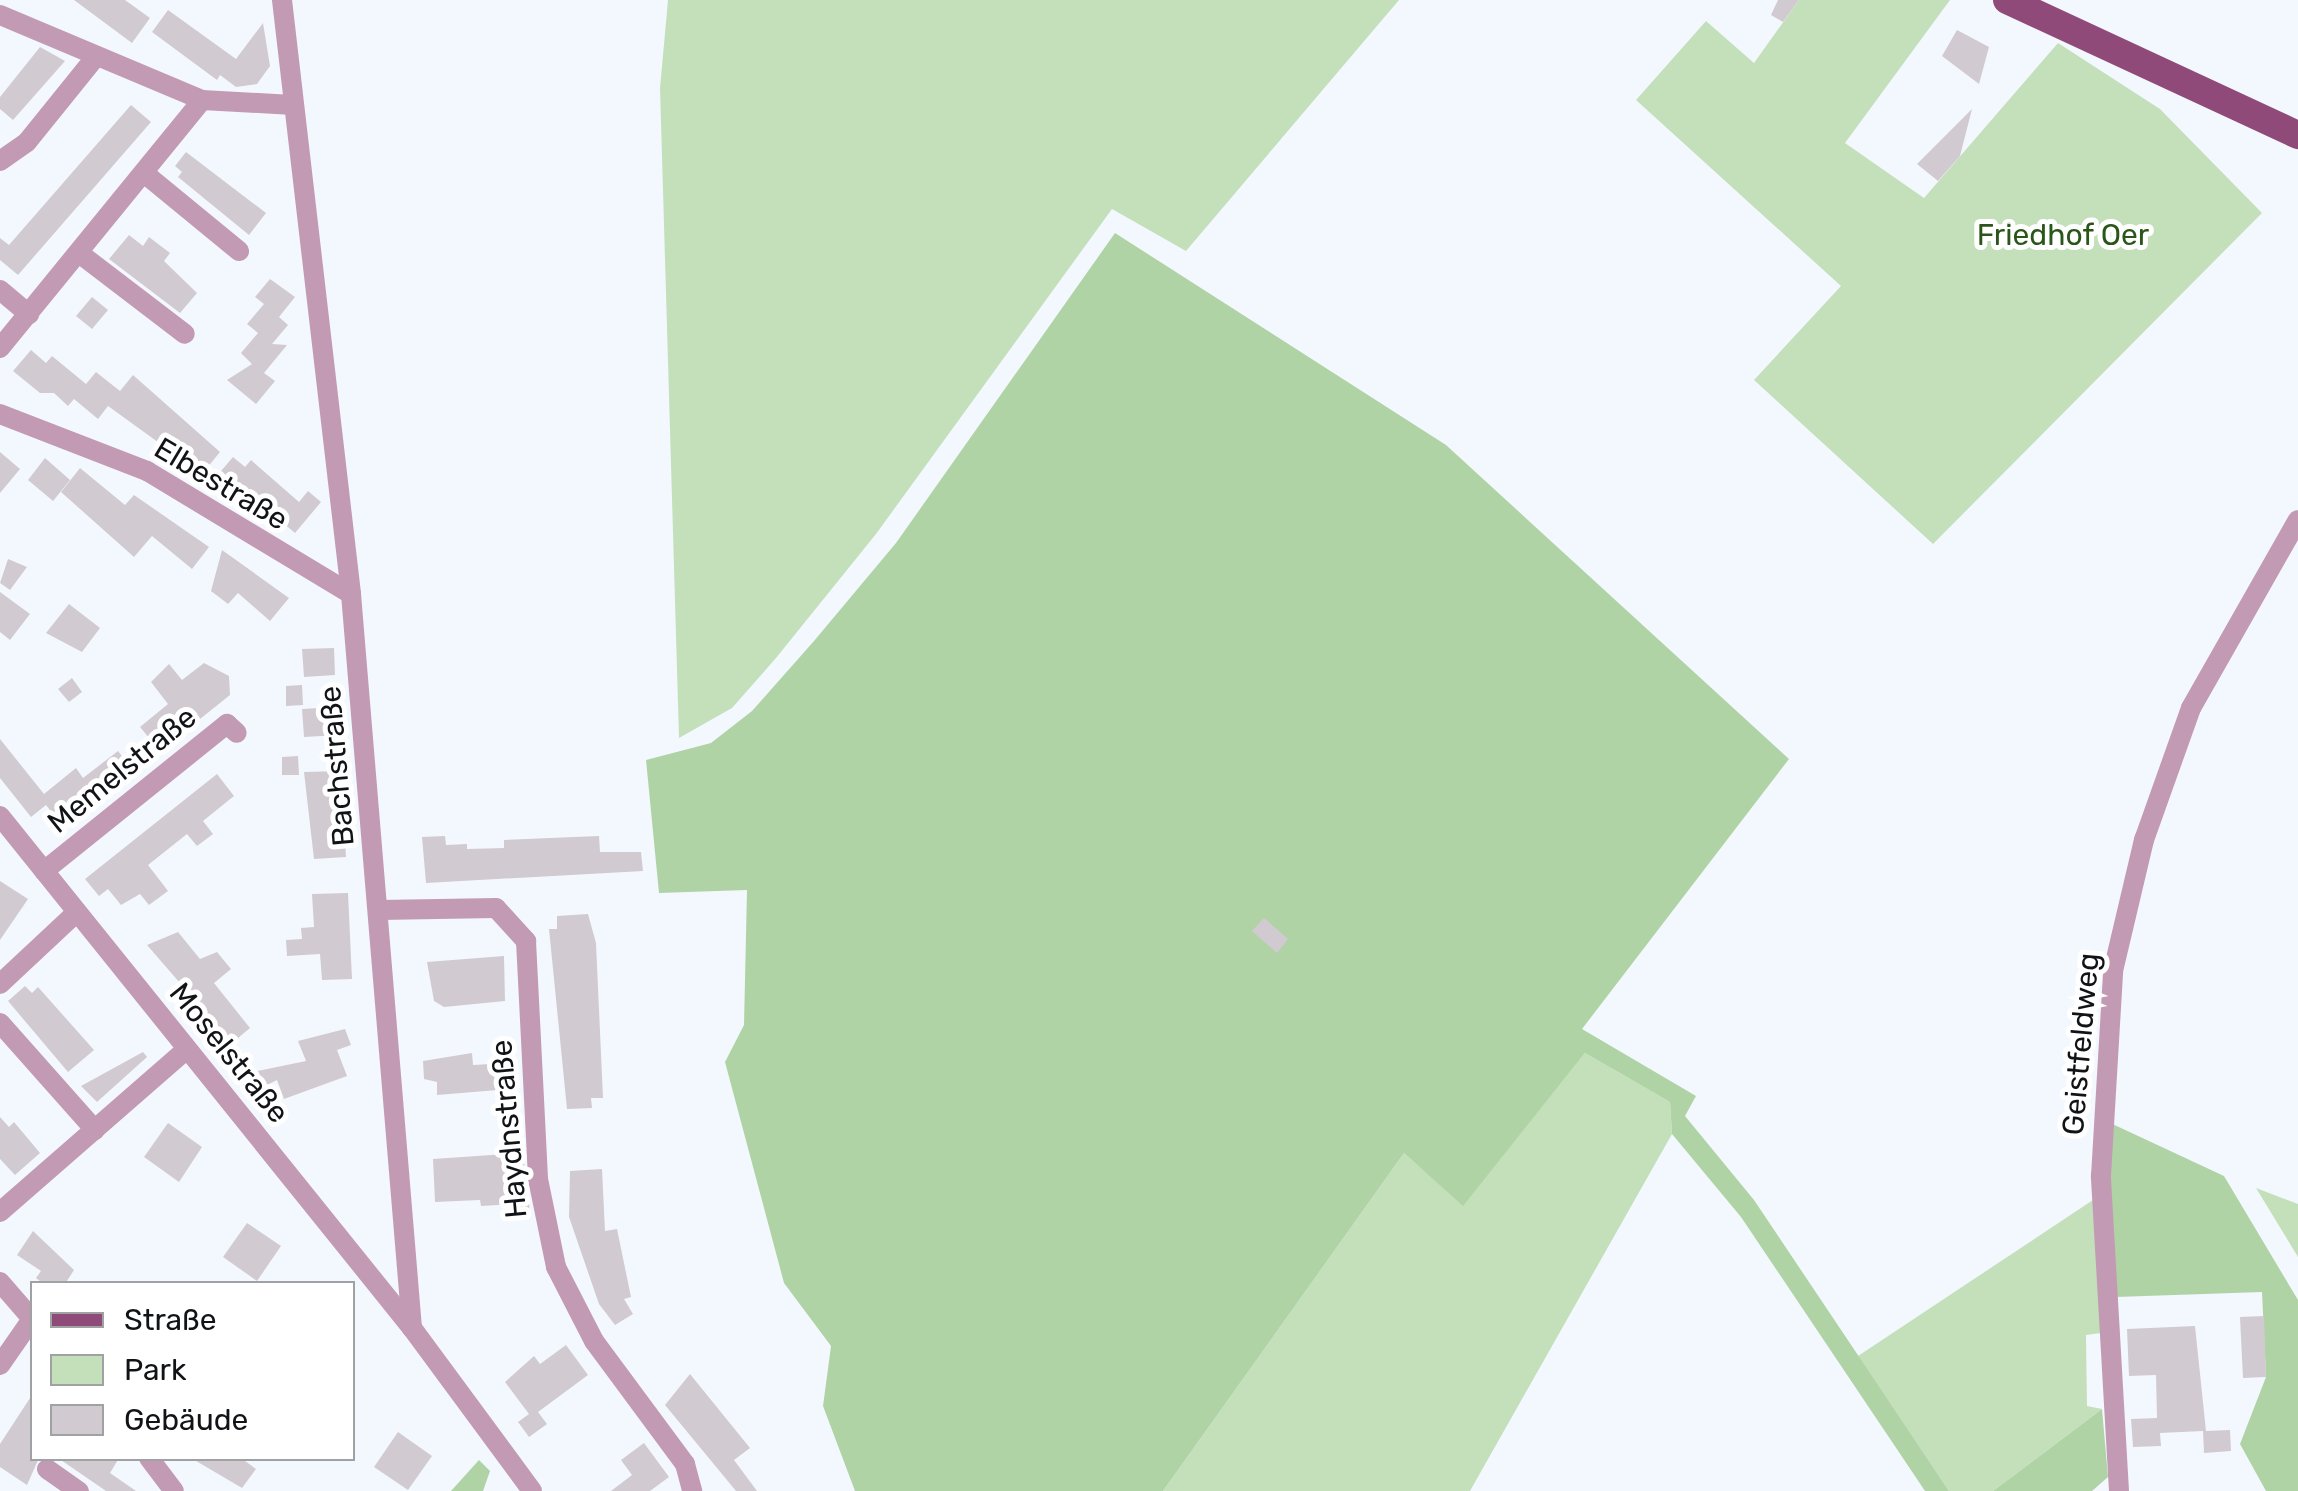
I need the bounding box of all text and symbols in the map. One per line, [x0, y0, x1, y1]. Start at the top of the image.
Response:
park label: Friedhof Oer [1976, 217, 2150, 253]
street label: Elbestraße [148, 430, 294, 538]
street label: Bachstraße [312, 684, 362, 848]
street label: Memelstraße [41, 699, 203, 841]
street label: Geistfeldweg [2055, 951, 2107, 1137]
street label: Moselstraße [162, 976, 296, 1130]
street label: Haydnstraße [483, 1038, 535, 1220]
legend [30, 1281, 355, 1461]
text: Straße [124, 1302, 217, 1338]
text: Park [124, 1352, 186, 1388]
text: Gebäude [124, 1402, 248, 1438]

